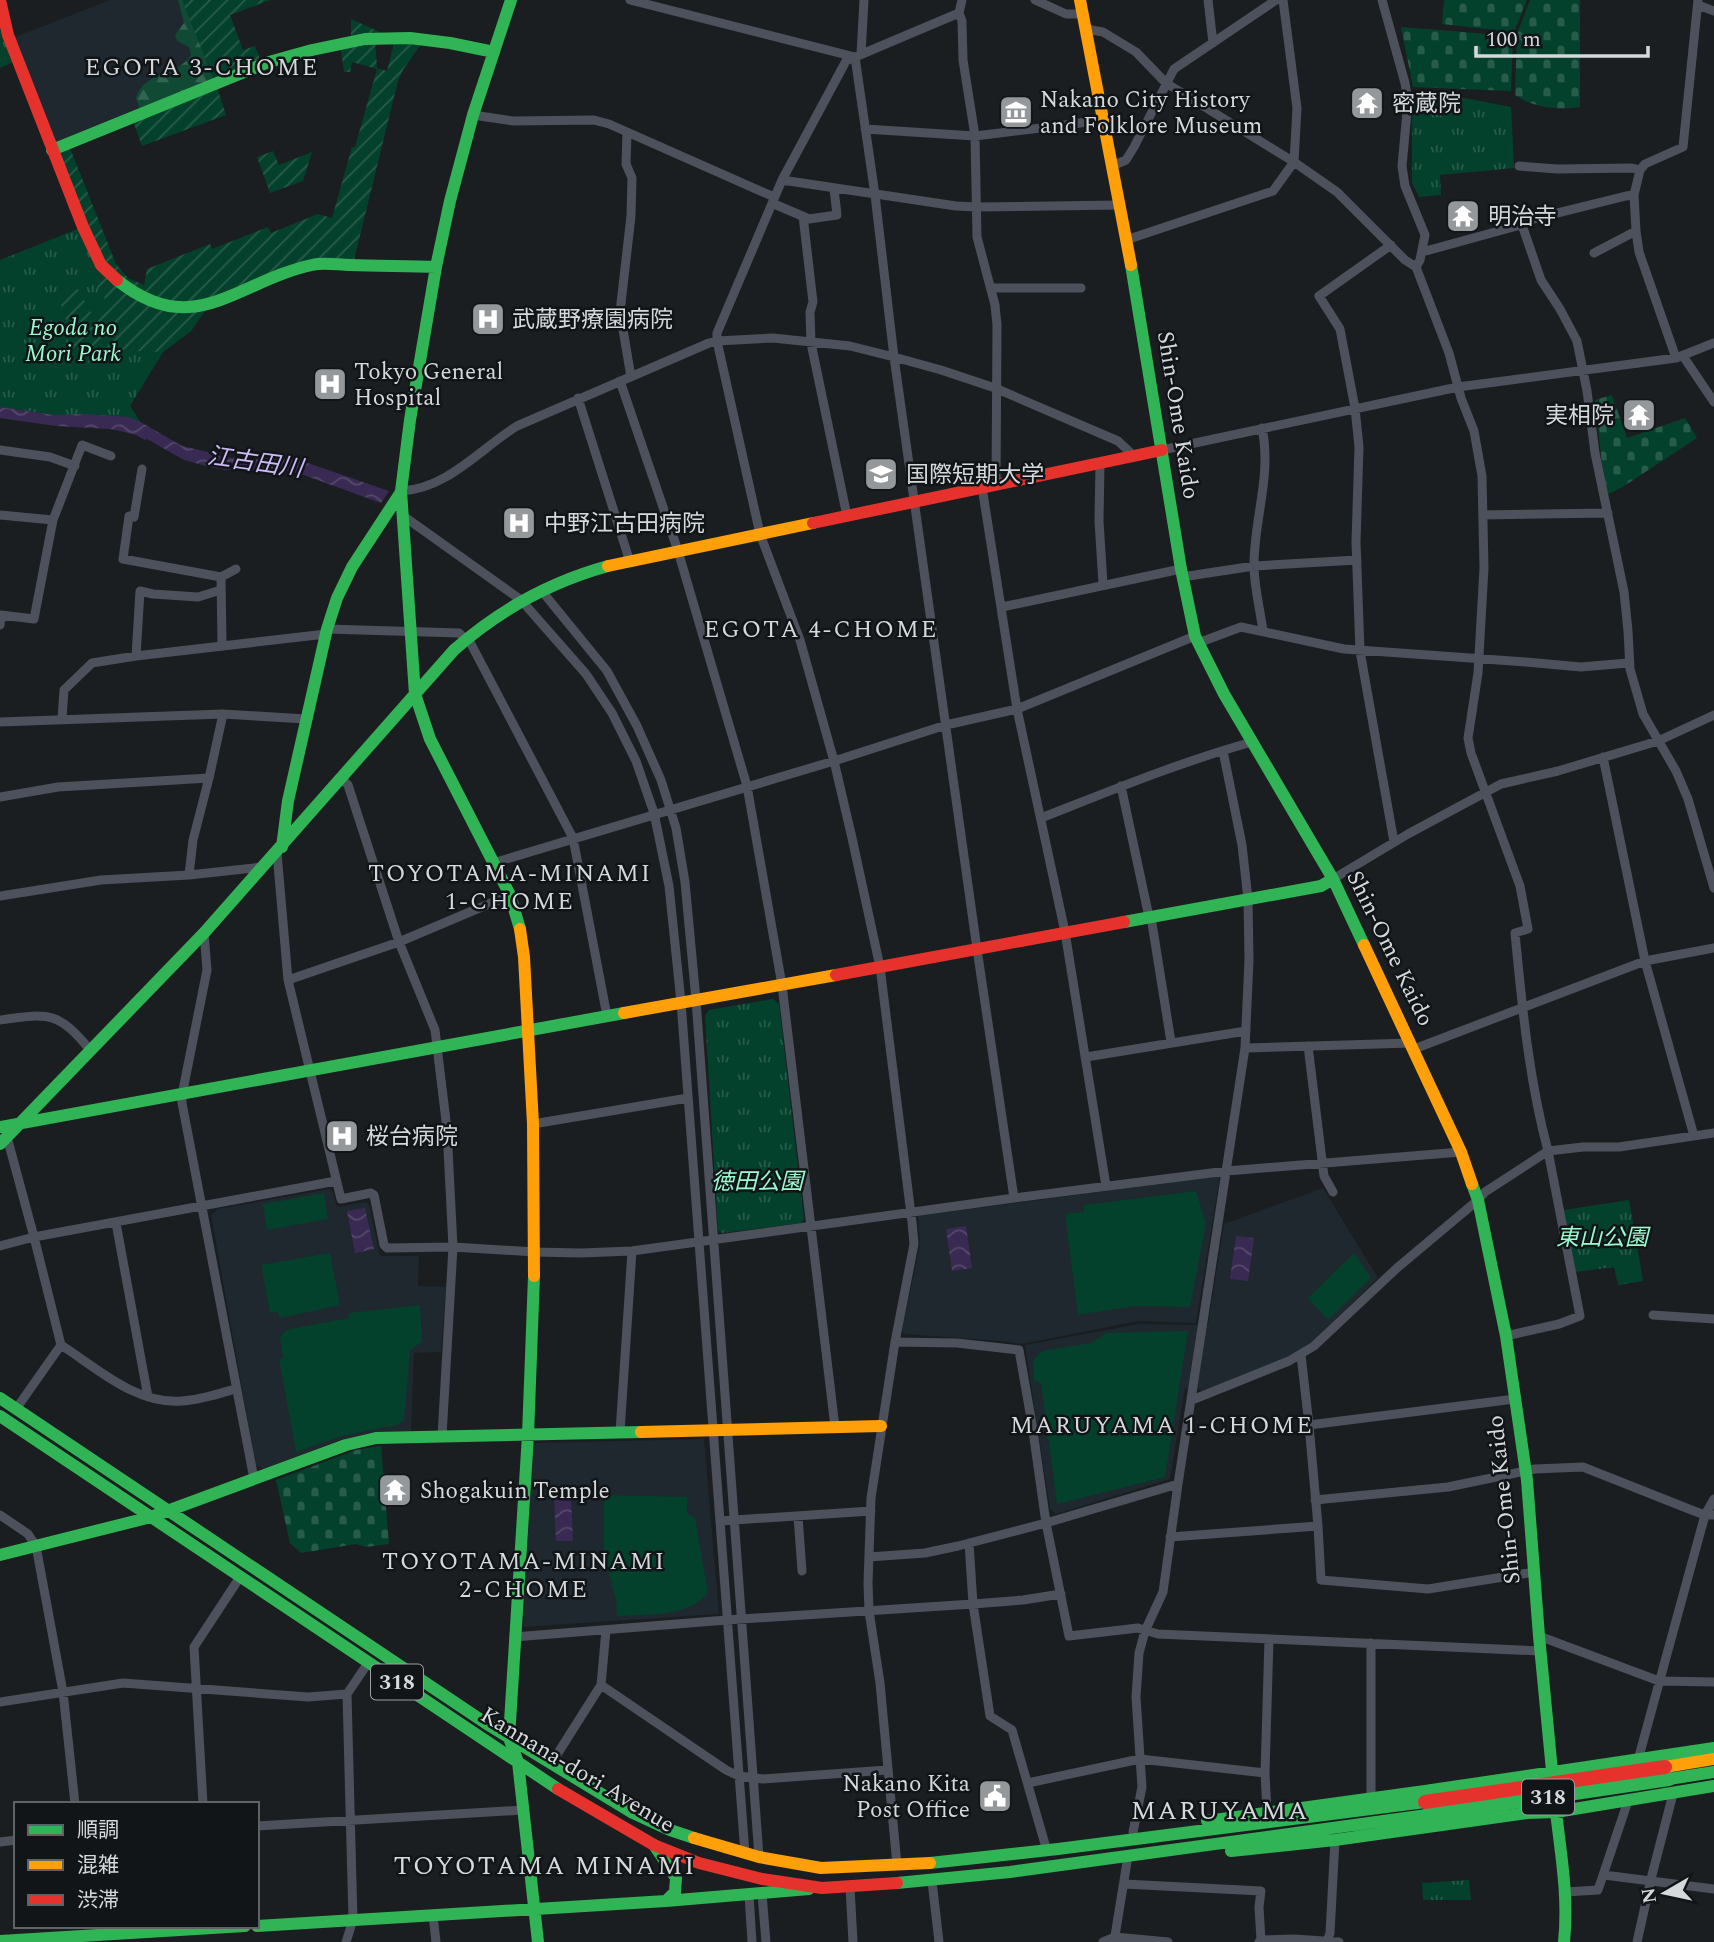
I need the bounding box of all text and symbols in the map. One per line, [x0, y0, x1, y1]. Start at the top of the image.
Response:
scale bar [1476, 14, 1648, 58]
text: 100 m [1486, 24, 1541, 56]
district label: EGOTA 3-CHOME [85, 50, 319, 86]
place label: Nakano City History and Folklore Museum [1040, 83, 1262, 144]
temple icon: 密蔵院 [1348, 84, 1386, 122]
place label: 密蔵院 [1392, 87, 1461, 122]
museum icon: Nakano City History and Folklore Museum [997, 93, 1035, 131]
temple icon: 明治寺 [1444, 197, 1482, 235]
place label: 明治寺 [1488, 200, 1557, 235]
hospital icon: 武蔵野療園病院 [469, 300, 507, 338]
place label: 武蔵野療園病院 [512, 303, 673, 338]
park label: Egoda no Mori Park [25, 311, 121, 372]
street label: Shin-Ome Kaido [1147, 329, 1208, 502]
place label: Tokyo General Hospital [354, 355, 503, 416]
hospital icon: Tokyo General Hospital [311, 365, 349, 403]
temple icon: 実相院 [1620, 396, 1658, 434]
place label: 実相院 [1545, 399, 1614, 434]
water label: 江古田川 [205, 438, 308, 488]
school or university icon: 国際短期大学 [862, 455, 900, 493]
place label: 国際短期大学 [906, 458, 1044, 493]
hospital icon: 中野江古田病院 [500, 504, 538, 542]
place label: 中野江古田病院 [544, 507, 705, 542]
district label: EGOTA 4-CHOME [704, 612, 938, 648]
district label: TOYOTAMA-MINAMI 1-CHOME [368, 856, 652, 920]
street label: Shin-Ome Kaido [1337, 865, 1443, 1033]
hospital icon: 桜台病院 [323, 1117, 361, 1155]
place label: 桜台病院 [366, 1120, 458, 1155]
park label: 徳田公園 [711, 1165, 806, 1200]
park label: 東山公園 [1556, 1221, 1651, 1256]
district label: MARUYAMA 1-CHOME [1010, 1408, 1314, 1444]
street label: Shin-Ome Kaido [1478, 1414, 1531, 1586]
temple icon: Shogakuin Temple [376, 1471, 414, 1509]
place label: Shogakuin Temple [420, 1474, 610, 1509]
district label: TOYOTAMA-MINAMI 2-CHOME [382, 1544, 666, 1608]
road number: 318 [371, 1664, 423, 1700]
street label: Kannana-dori Avenue [473, 1698, 681, 1842]
place label: Nakano Kita Post Office [843, 1767, 970, 1828]
public building icon: Nakano Kita Post Office [976, 1777, 1014, 1815]
road number: 318 [1522, 1780, 1574, 1814]
district label: MARUYAMA [1131, 1791, 1309, 1831]
legend [14, 1802, 259, 1928]
text: 順調 [77, 1815, 119, 1847]
district label: TOYOTAMA MINAMI [394, 1846, 696, 1886]
text: 混雑 [77, 1850, 119, 1882]
north arrow [1630, 1858, 1700, 1928]
text: 渋滞 [77, 1885, 119, 1917]
text: N [1634, 1885, 1665, 1905]

